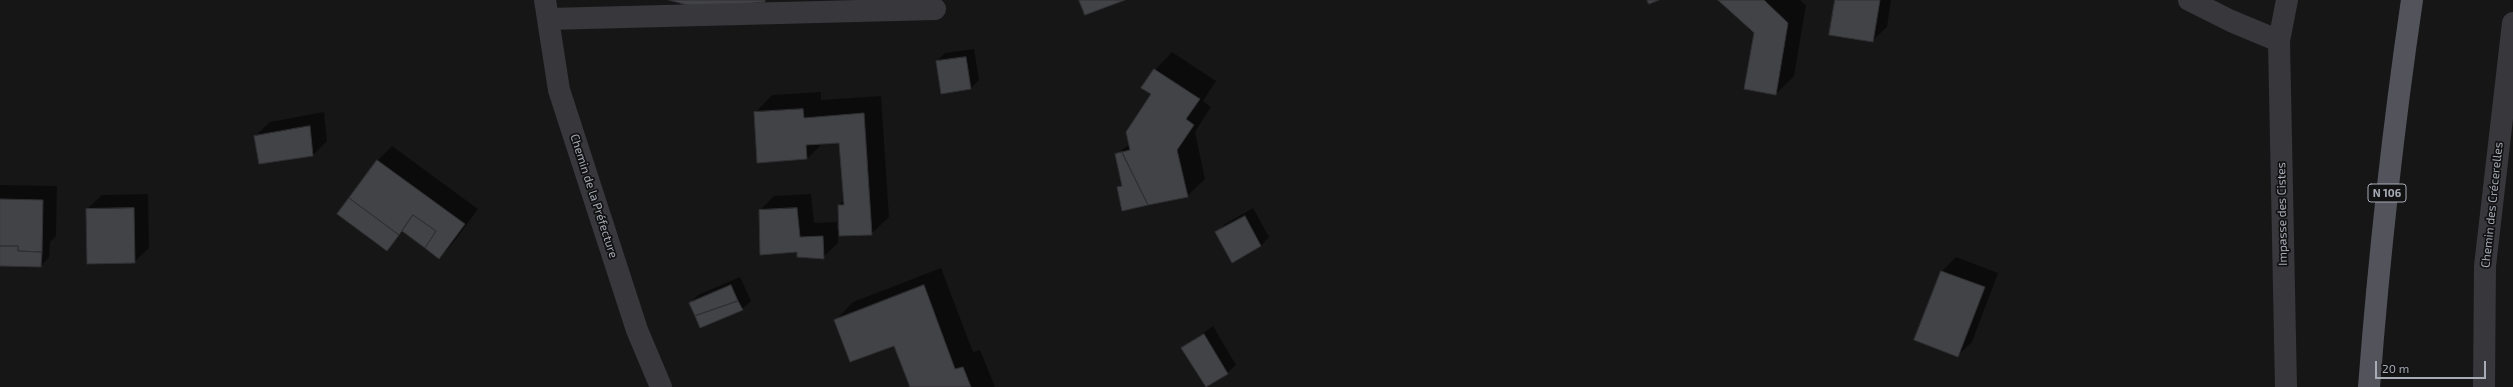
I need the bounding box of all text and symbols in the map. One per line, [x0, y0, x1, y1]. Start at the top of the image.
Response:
street label: Chemin de la Préfecture [567, 132, 621, 260]
street label: Chemin des Crécerelles [2478, 141, 2506, 269]
street label: Impasse des Cistes [2274, 162, 2290, 266]
road number: N 106 [2368, 184, 2406, 202]
scale bar [2377, 353, 2488, 379]
text: 20 m [2382, 361, 2409, 375]

